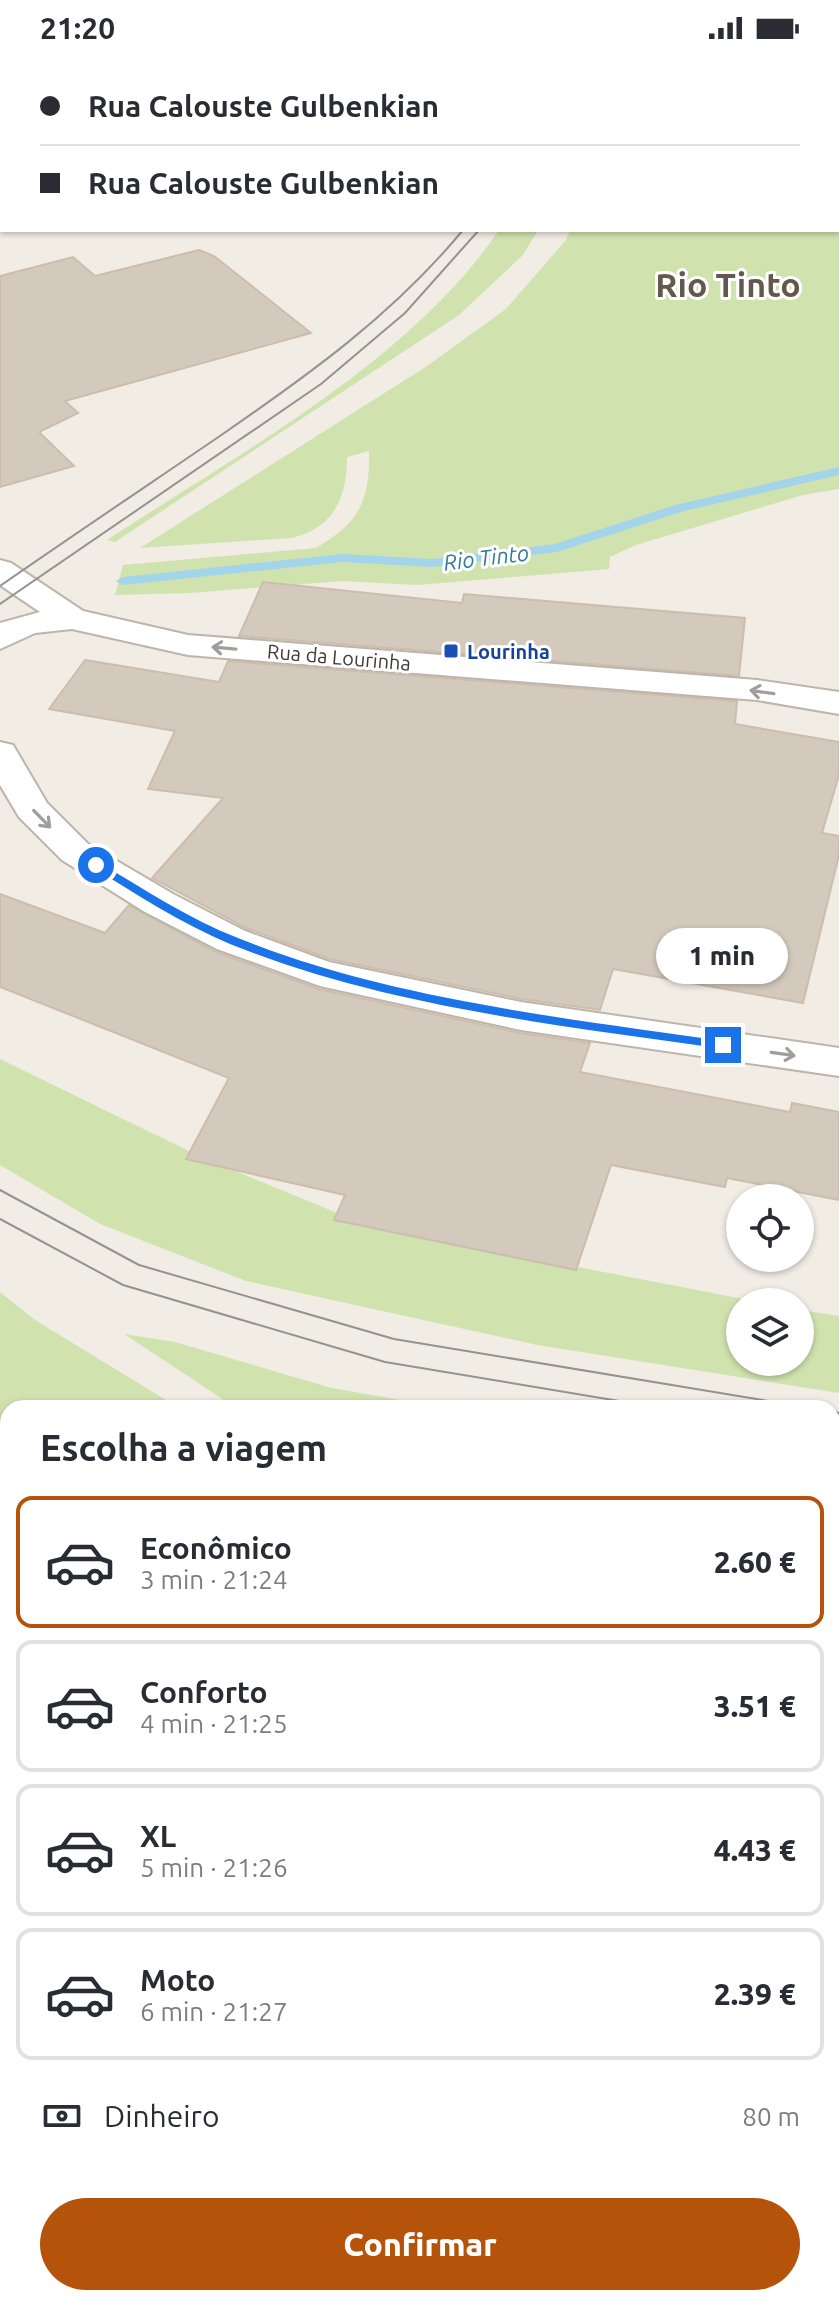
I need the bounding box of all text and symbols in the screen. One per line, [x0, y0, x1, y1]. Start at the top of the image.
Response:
text: 21:20 [40, 11, 115, 45]
text: Rua Calouste Gulbenkian [88, 89, 439, 123]
text: Rua Calouste Gulbenkian [88, 166, 439, 200]
district label: Rio Tinto [655, 265, 801, 303]
water label: Rio Tinto [442, 539, 530, 575]
street label: Rua da Lourinha [266, 639, 412, 675]
one-way arrow [211, 640, 238, 655]
place label: Lourinha [467, 640, 550, 663]
marker: Lourinha [442, 642, 460, 660]
one-way arrow [749, 684, 776, 699]
one-way arrow [32, 809, 51, 829]
route start [78, 847, 114, 883]
callout: 1 min [657, 929, 789, 985]
text: 1 min [689, 941, 755, 970]
route end [705, 1027, 741, 1063]
one-way arrow [770, 1047, 796, 1062]
map controls [726, 1184, 814, 1376]
button: locate [726, 1184, 814, 1272]
button: layers [726, 1288, 814, 1376]
text: Escolha a viagem [40, 1427, 327, 1468]
icon: car [44, 1526, 116, 1598]
text: Econômico [140, 1531, 292, 1565]
text: 2.60 € [714, 1545, 796, 1579]
text: 3 min · 21:24 [140, 1565, 288, 1594]
icon: car [44, 1670, 116, 1742]
text: Conforto [140, 1675, 268, 1709]
text: 3.51 € [714, 1689, 796, 1723]
text: 4 min · 21:25 [140, 1709, 288, 1738]
icon: car [44, 1814, 116, 1886]
text: XL [140, 1819, 176, 1853]
text: 4.43 € [714, 1833, 796, 1867]
text: 5 min · 21:26 [140, 1853, 288, 1882]
icon: car [44, 1958, 116, 2030]
text: Moto [140, 1963, 215, 1997]
text: 2.39 € [714, 1977, 796, 2011]
text: 6 min · 21:27 [140, 1997, 288, 2026]
icon: cash [40, 2094, 84, 2138]
text: Dinheiro [104, 2099, 219, 2133]
text: 80 m [742, 2102, 800, 2131]
button: Confirmar [40, 2198, 800, 2290]

